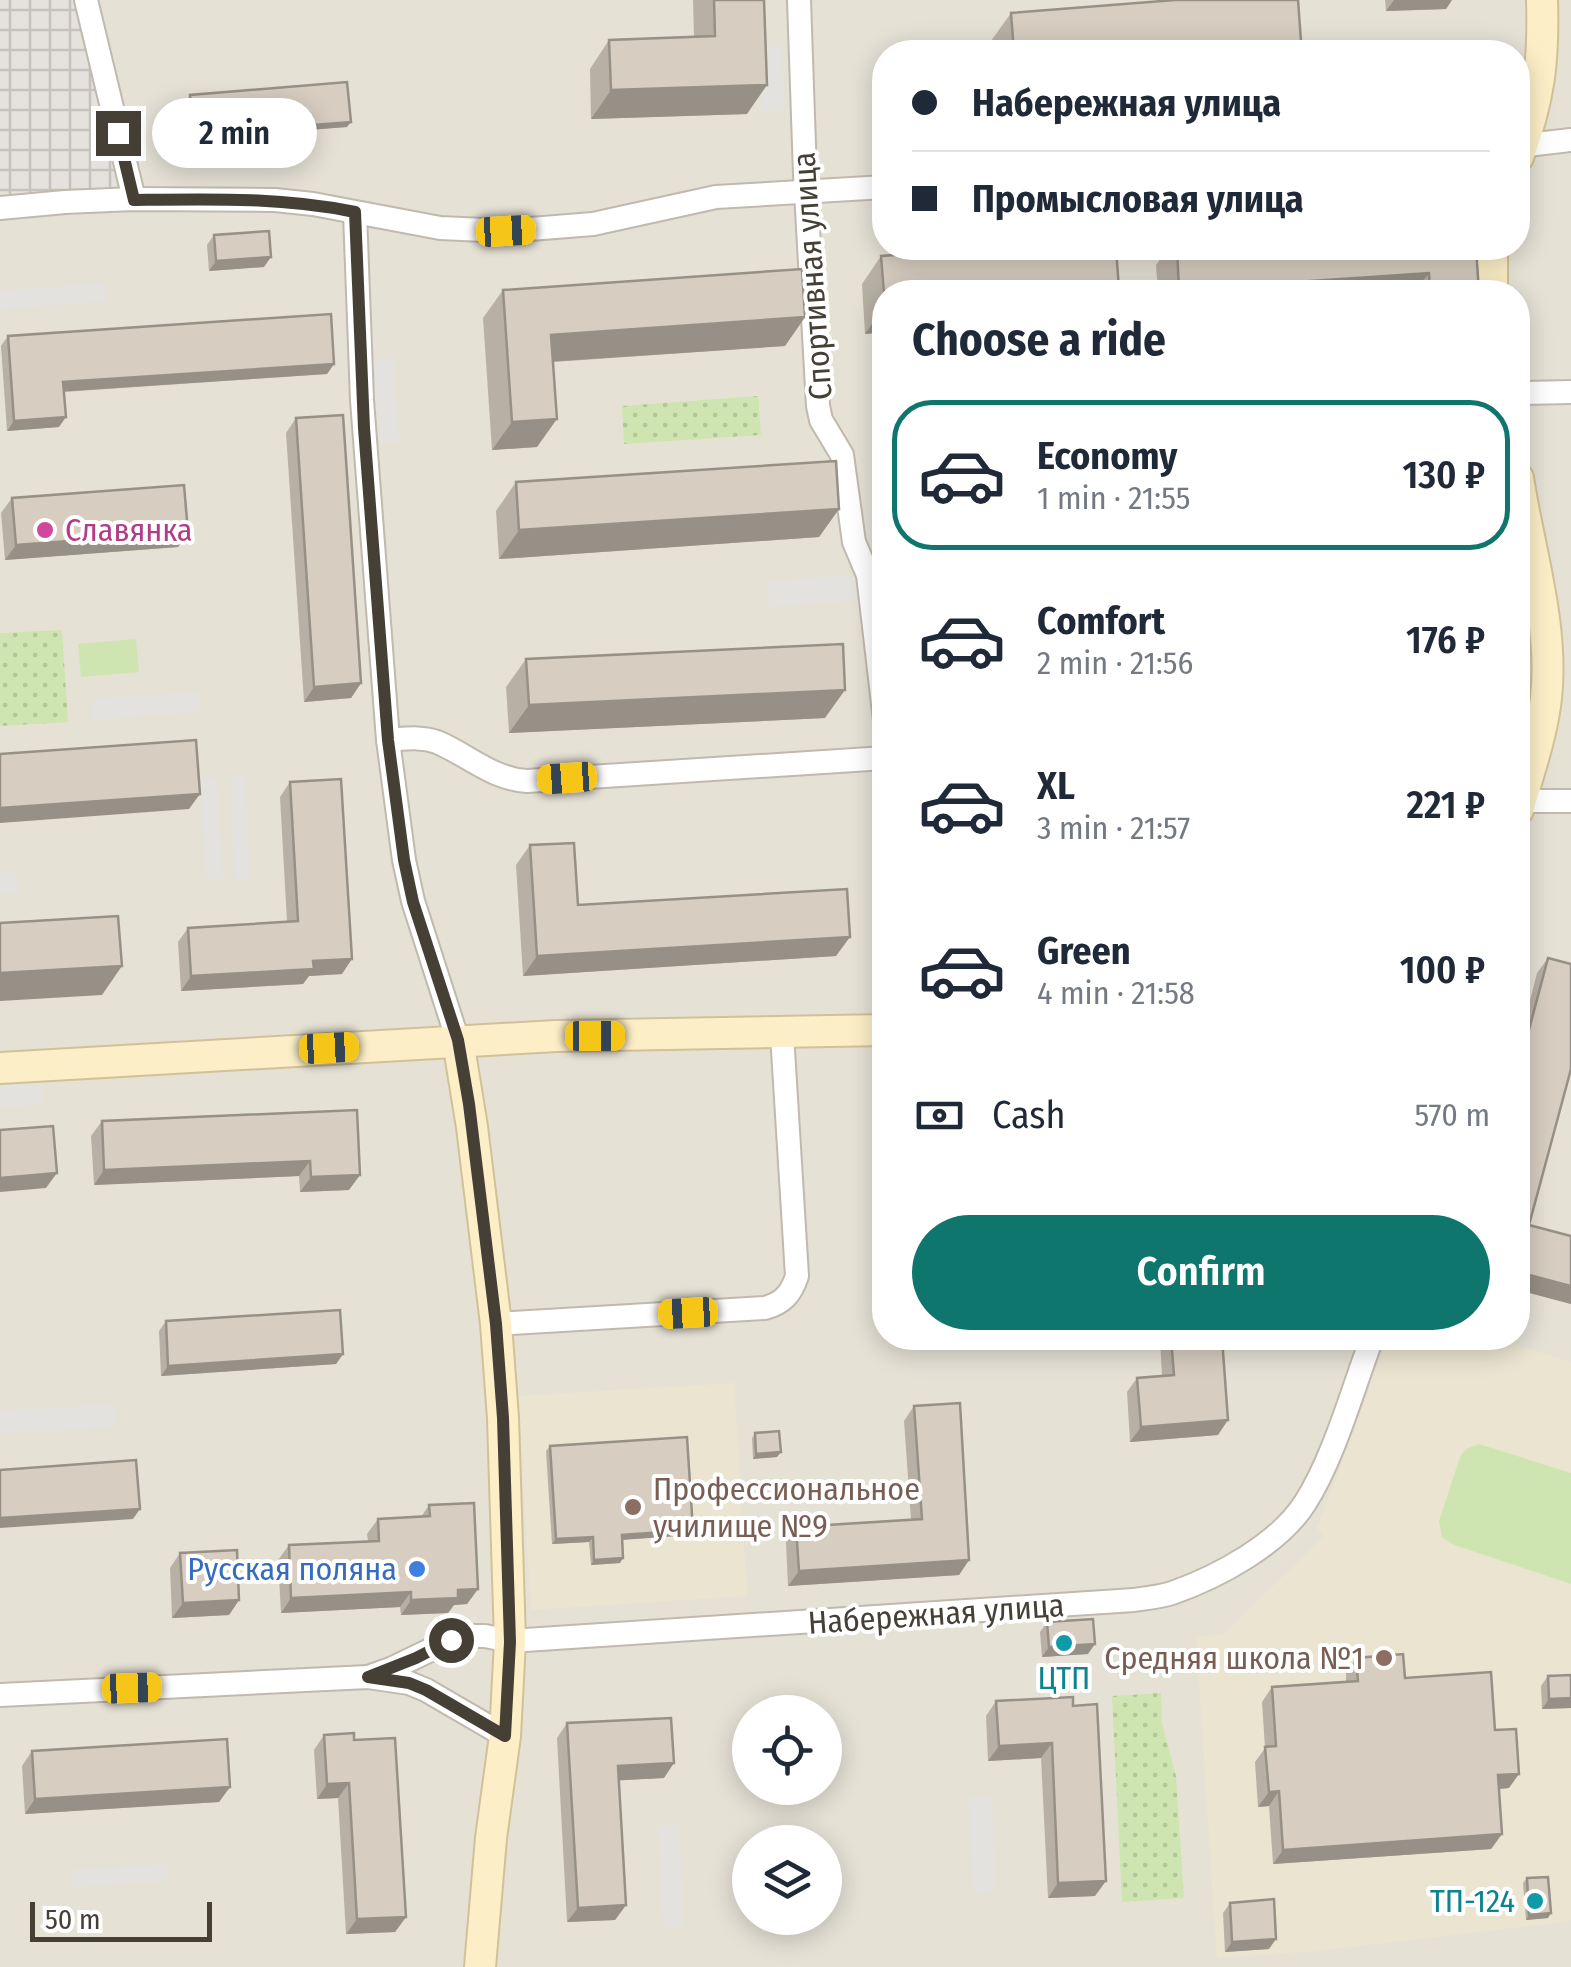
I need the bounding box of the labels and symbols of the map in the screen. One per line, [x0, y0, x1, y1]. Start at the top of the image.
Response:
callout: 2 min [153, 98, 318, 168]
route end [96, 111, 141, 156]
street label: Спортивная улица [784, 151, 840, 401]
car [475, 214, 537, 248]
place label: Славянка [65, 511, 193, 549]
marker: Славянка [34, 519, 56, 541]
car [536, 761, 598, 795]
car [565, 1021, 625, 1051]
car [298, 1031, 360, 1065]
car [657, 1296, 719, 1330]
place label: Профессиональное училище №9 [653, 1470, 920, 1545]
marker: Профессиональное училище №9 [622, 1496, 644, 1518]
place label: Русская поляна [187, 1550, 397, 1588]
marker: Русская поляна [406, 1558, 428, 1580]
street label: Набережная улица [807, 1586, 1065, 1642]
route start [429, 1618, 474, 1663]
marker: ЦТП [1053, 1632, 1075, 1654]
place label: Средняя школа №1 [1104, 1639, 1364, 1677]
marker: Средняя школа №1 [1373, 1647, 1395, 1669]
place label: ЦТП [1038, 1659, 1090, 1697]
car [101, 1672, 163, 1704]
place label: ТП-124 [1430, 1882, 1515, 1920]
marker: ТП-124 [1524, 1890, 1546, 1912]
scale bar [30, 1897, 212, 1942]

